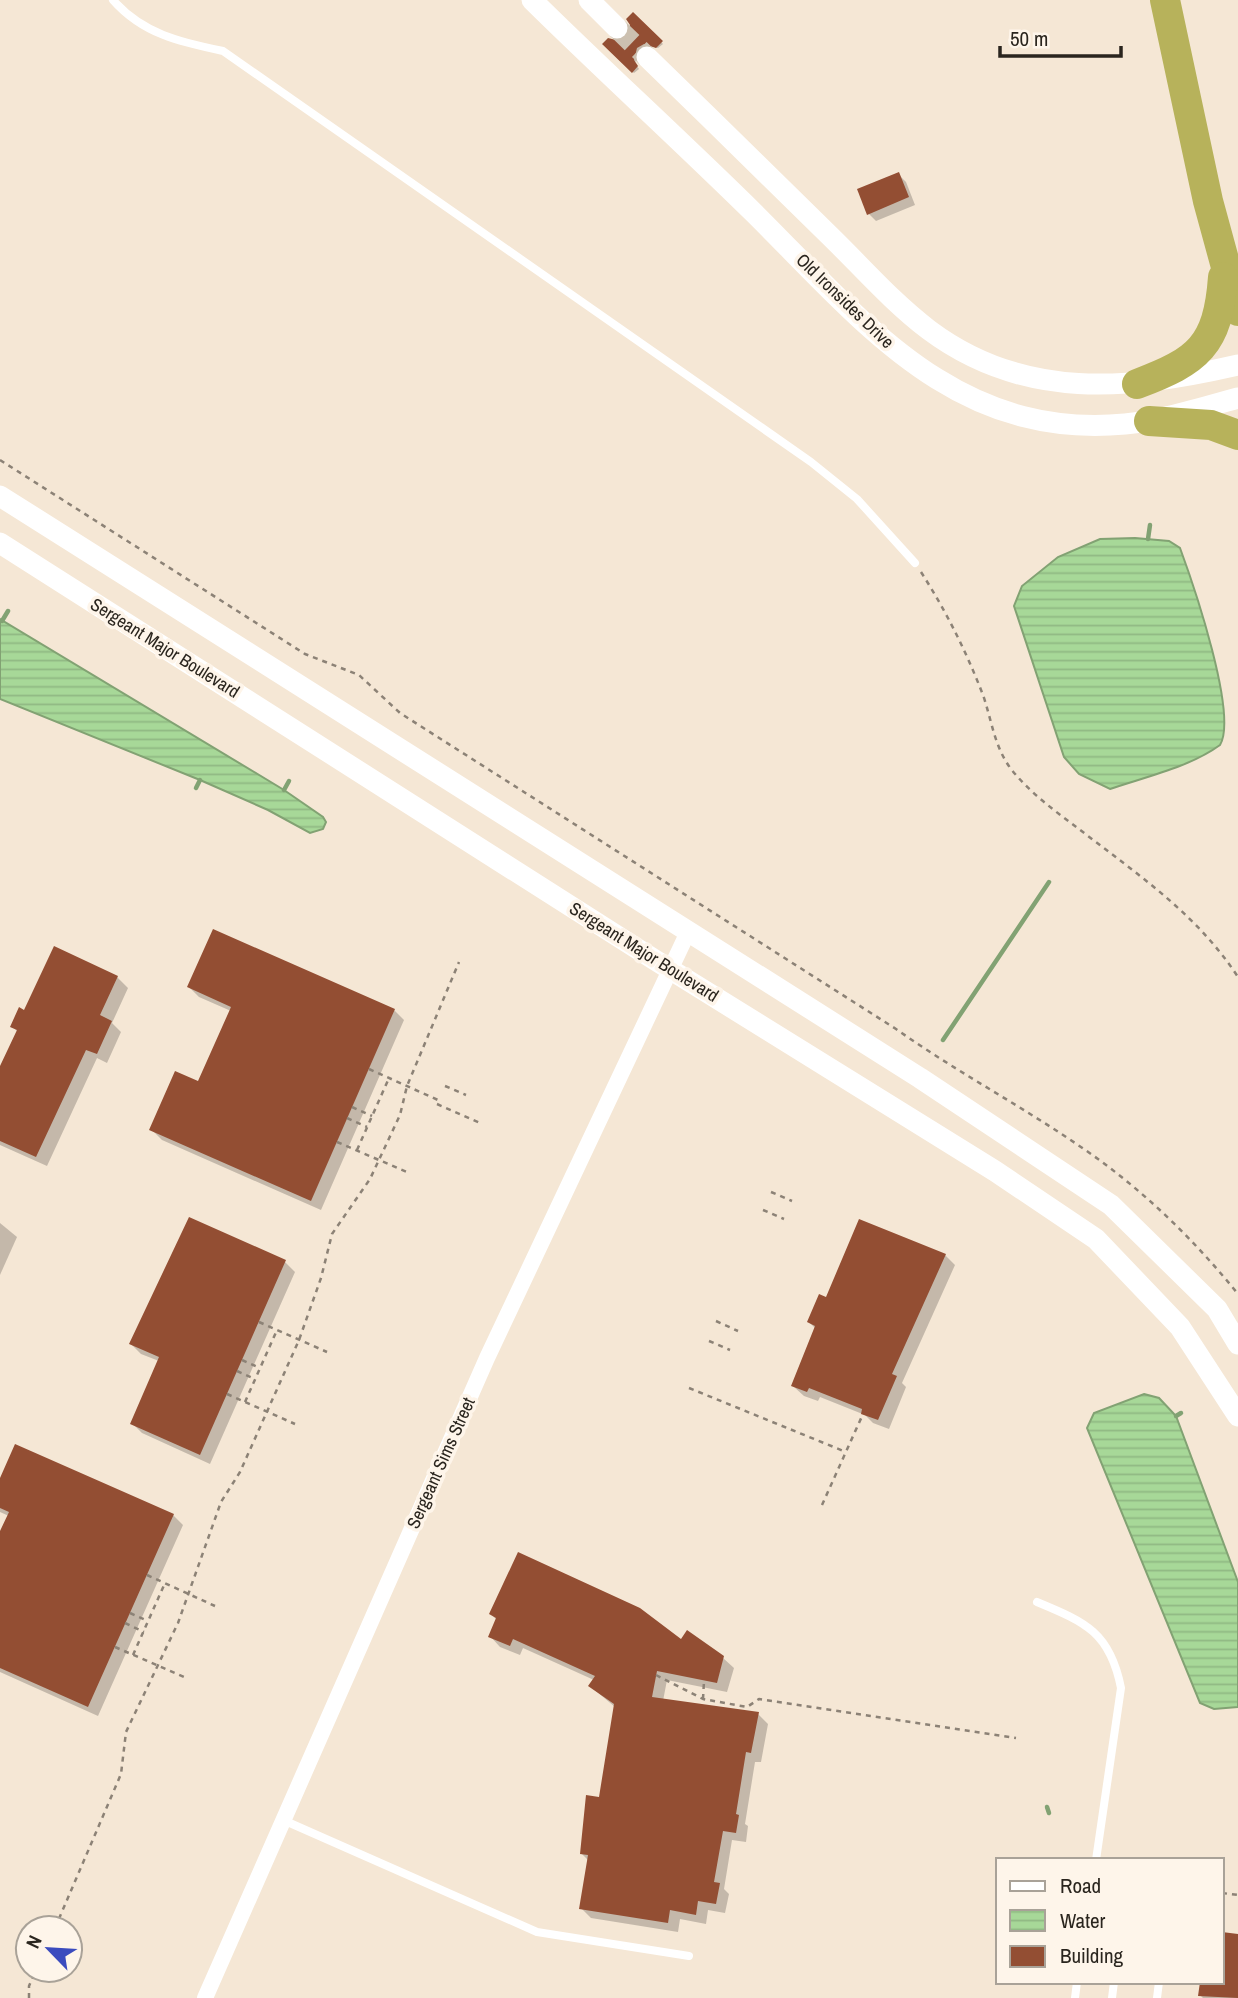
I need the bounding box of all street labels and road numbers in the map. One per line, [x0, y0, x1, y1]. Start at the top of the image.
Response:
street label: Old Ironsides Drive [791, 247, 900, 354]
street label: Sergeant Major Boulevard [86, 592, 245, 704]
street label: Sergeant Major Boulevard [565, 896, 724, 1008]
street label: Sergeant Sims Street [400, 1393, 481, 1532]

